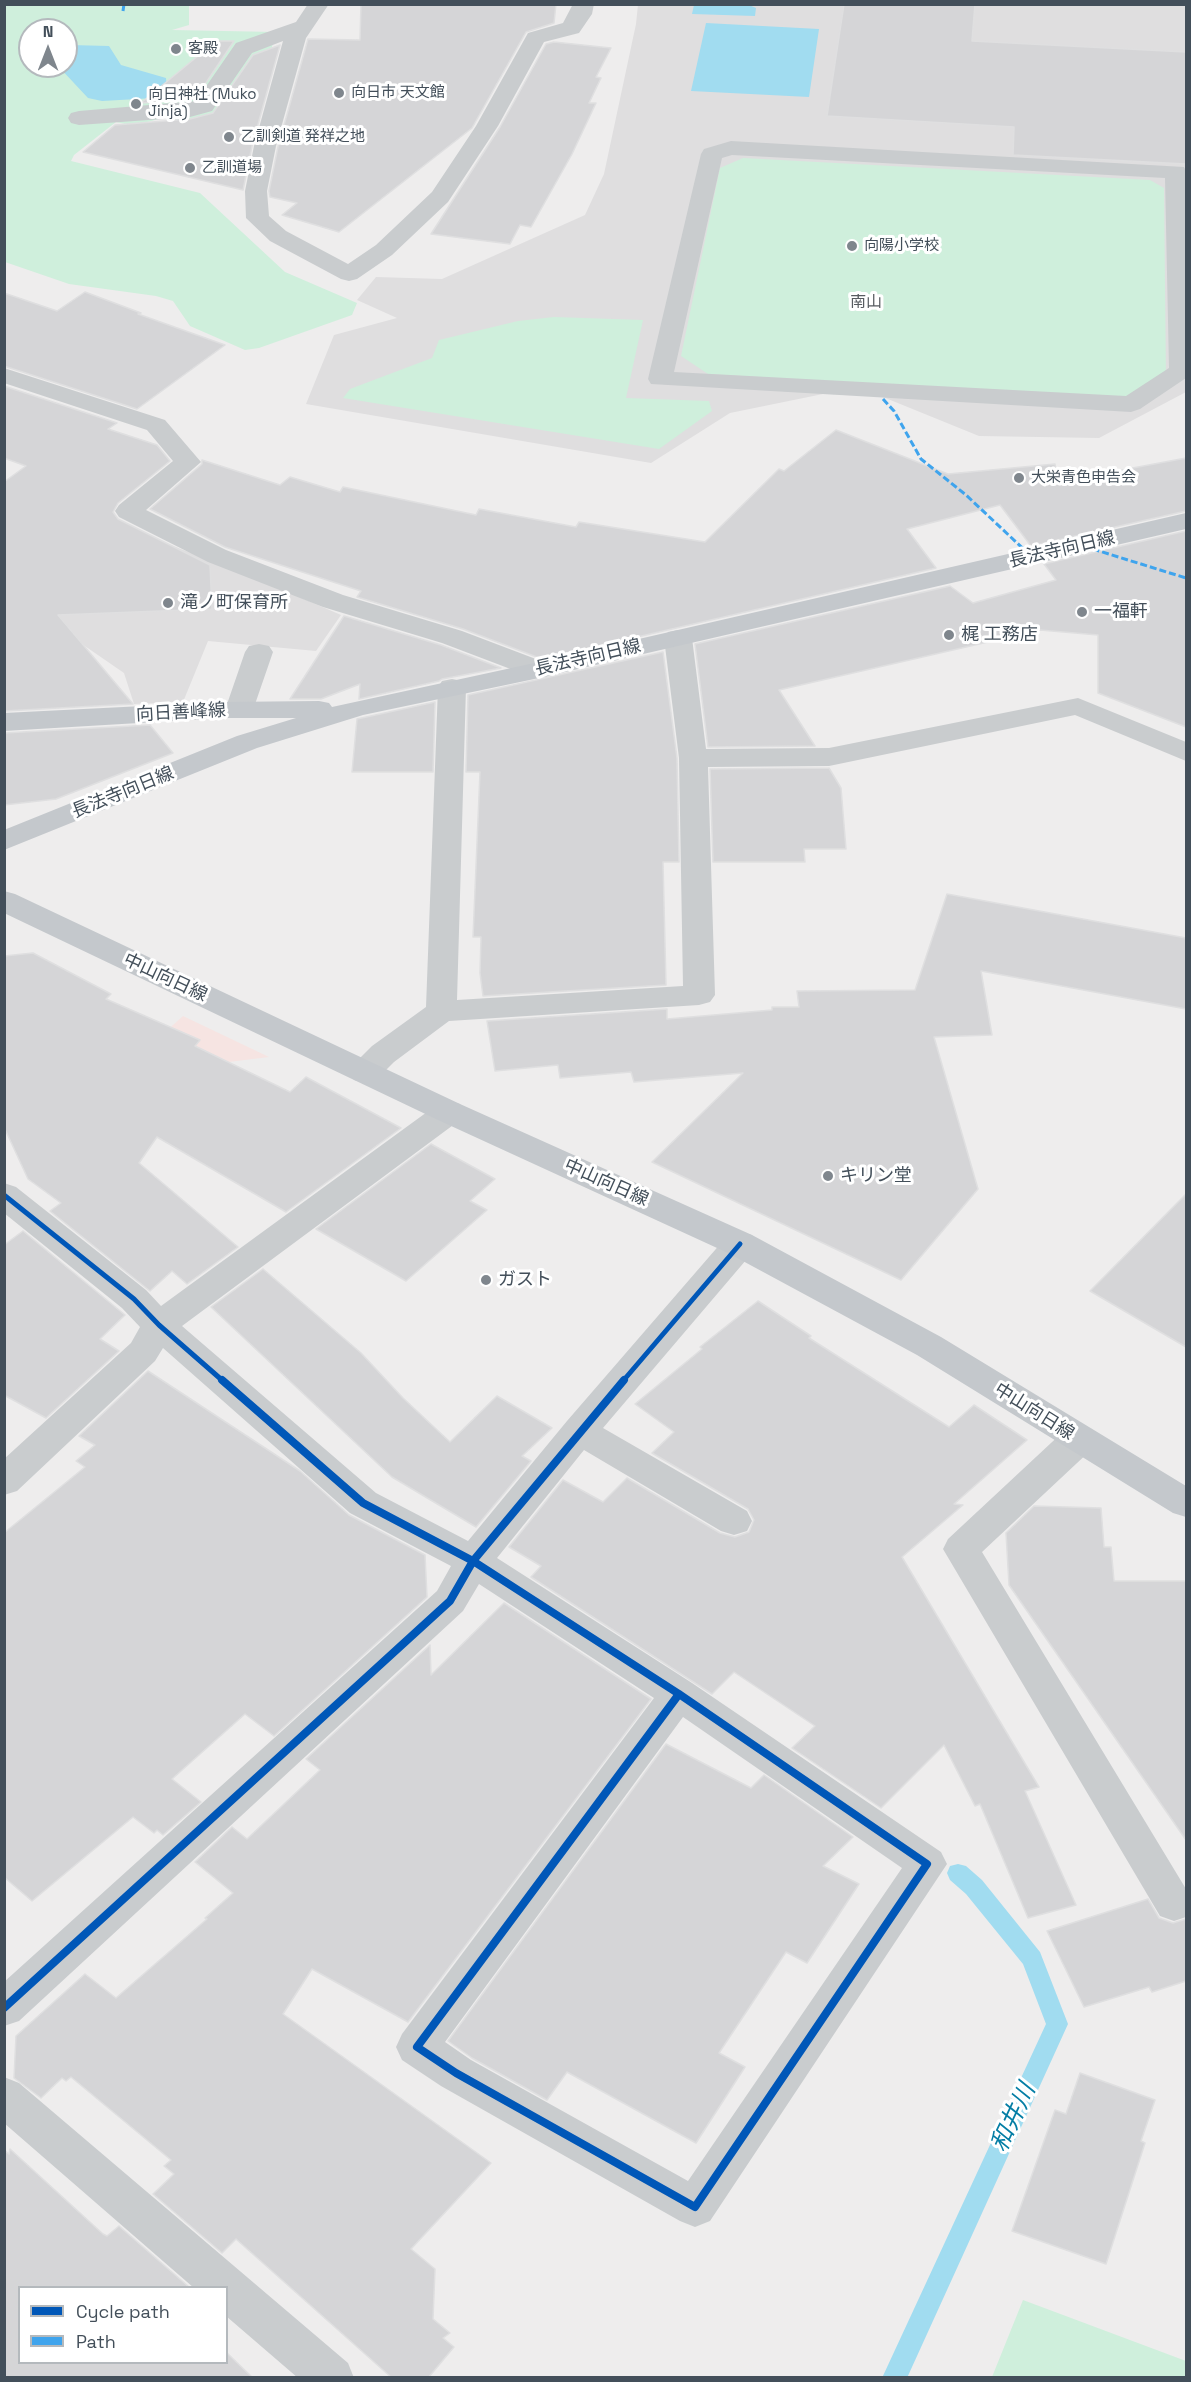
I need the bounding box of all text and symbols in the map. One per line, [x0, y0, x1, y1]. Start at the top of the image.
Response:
north arrow [18, 18, 78, 78]
text: N [43, 21, 53, 42]
place label: 客殿 [188, 40, 218, 58]
marker: 客殿 [169, 42, 183, 56]
place label: 向日市 天文館 [351, 84, 445, 102]
place label: 向日神社 (Muko Jinja) [148, 86, 257, 121]
marker: 向日市 天文館 [332, 86, 346, 100]
marker: 向日神社 (Muko Jinja) [129, 97, 143, 111]
place label: 乙訓剣道 発祥之地 [241, 128, 365, 146]
marker: 乙訓剣道 発祥之地 [222, 130, 236, 144]
place label: 乙訓道場 [202, 159, 262, 177]
marker: 乙訓道場 [183, 161, 197, 175]
place label: 向陽小学校 [864, 237, 939, 255]
marker: 向陽小学校 [845, 239, 859, 253]
district label: 南山 [850, 293, 882, 313]
place label: 大栄青色申告会 [1031, 469, 1136, 487]
marker: 大栄青色申告会 [1012, 471, 1026, 485]
street label: 長法寺向日線 [1007, 527, 1117, 573]
place label: 滝ノ町保育所 [180, 592, 288, 614]
marker: 滝ノ町保育所 [161, 596, 175, 610]
place label: 一福軒 [1094, 601, 1148, 623]
marker: 一福軒 [1075, 605, 1089, 619]
place label: 梶 工務店 [961, 624, 1038, 646]
marker: 梶 工務店 [942, 628, 956, 642]
street label: 長法寺向日線 [533, 635, 643, 681]
street label: 向日善峰線 [135, 700, 227, 726]
street label: 長法寺向日線 [69, 763, 177, 823]
street label: 中山向日線 [120, 949, 210, 1007]
street label: 中山向日線 [560, 1155, 652, 1211]
place label: キリン堂 [840, 1165, 912, 1187]
marker: キリン堂 [821, 1169, 835, 1183]
place label: ガスト [498, 1269, 552, 1291]
marker: ガスト [479, 1273, 493, 1287]
street label: 中山向日線 [990, 1379, 1078, 1445]
water label: 和井川 [986, 2079, 1042, 2157]
legend [18, 2286, 228, 2364]
text: Cycle path [76, 2300, 170, 2323]
text: Path [76, 2330, 116, 2353]

